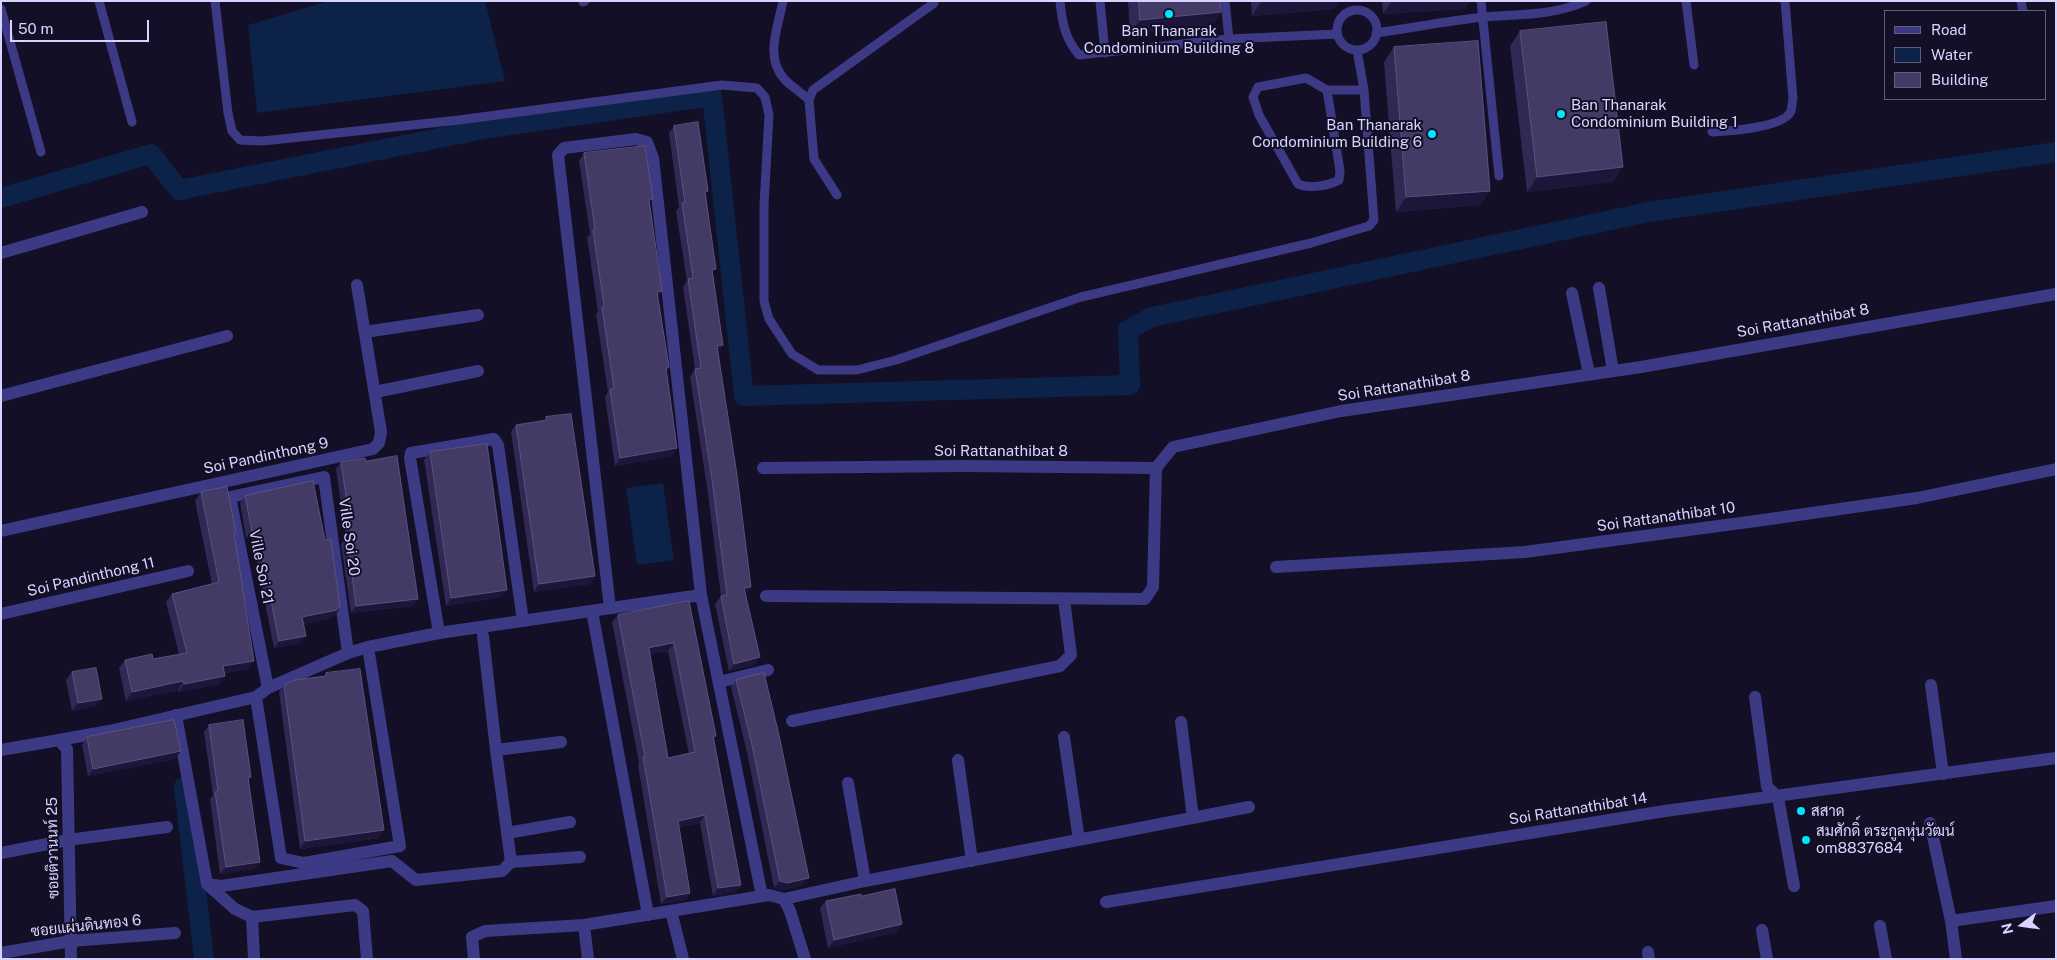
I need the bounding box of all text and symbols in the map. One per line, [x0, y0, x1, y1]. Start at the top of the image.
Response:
marker: Ban Thanarak Condominium Building 8 [1163, 8, 1175, 20]
scale bar [12, 10, 151, 42]
legend [1884, 10, 2047, 100]
text: 50 m [18, 20, 53, 37]
text: Road [1931, 21, 1967, 38]
place label: Ban Thanarak Condominium Building 8 [1084, 22, 1254, 57]
text: Water [1931, 46, 1973, 63]
text: Building [1931, 71, 1989, 88]
place label: Ban Thanarak Condominium Building 1 [1571, 96, 1738, 131]
marker: Ban Thanarak Condominium Building 1 [1555, 108, 1567, 120]
place label: Ban Thanarak Condominium Building 6 [1252, 116, 1422, 151]
marker: Ban Thanarak Condominium Building 6 [1426, 128, 1438, 140]
street label: Soi Rattanathibat 8 [1735, 301, 1871, 341]
street label: Soi Rattanathibat 8 [1336, 367, 1472, 405]
street label: Soi Pandinthong 9 [202, 434, 330, 478]
street label: Soi Rattanathibat 8 [934, 442, 1068, 460]
street label: Ville Soi 20 [335, 497, 363, 577]
street label: Soi Rattanathibat 10 [1596, 498, 1736, 536]
street label: Ville Soi 21 [245, 528, 277, 606]
street label: Soi Pandinthong 11 [26, 554, 156, 600]
street label: Soi Rattanathibat 14 [1508, 789, 1648, 829]
street label: ซอยติวานนท์ 25 [43, 797, 63, 899]
place label: สสาด [1811, 802, 1845, 820]
marker: สสาด [1795, 805, 1807, 817]
place label: สมศักดิ์ ตระกูลหุ่นวัฒน์ om8837684 [1816, 822, 1955, 857]
marker: สมศักดิ์ ตระกูลหุ่นวัฒน์ om8837684 [1800, 834, 1812, 846]
north arrow [1997, 900, 2047, 950]
street label: ซอยแผ่นดินทอง 6 [30, 911, 142, 941]
text: N [1998, 921, 2017, 936]

